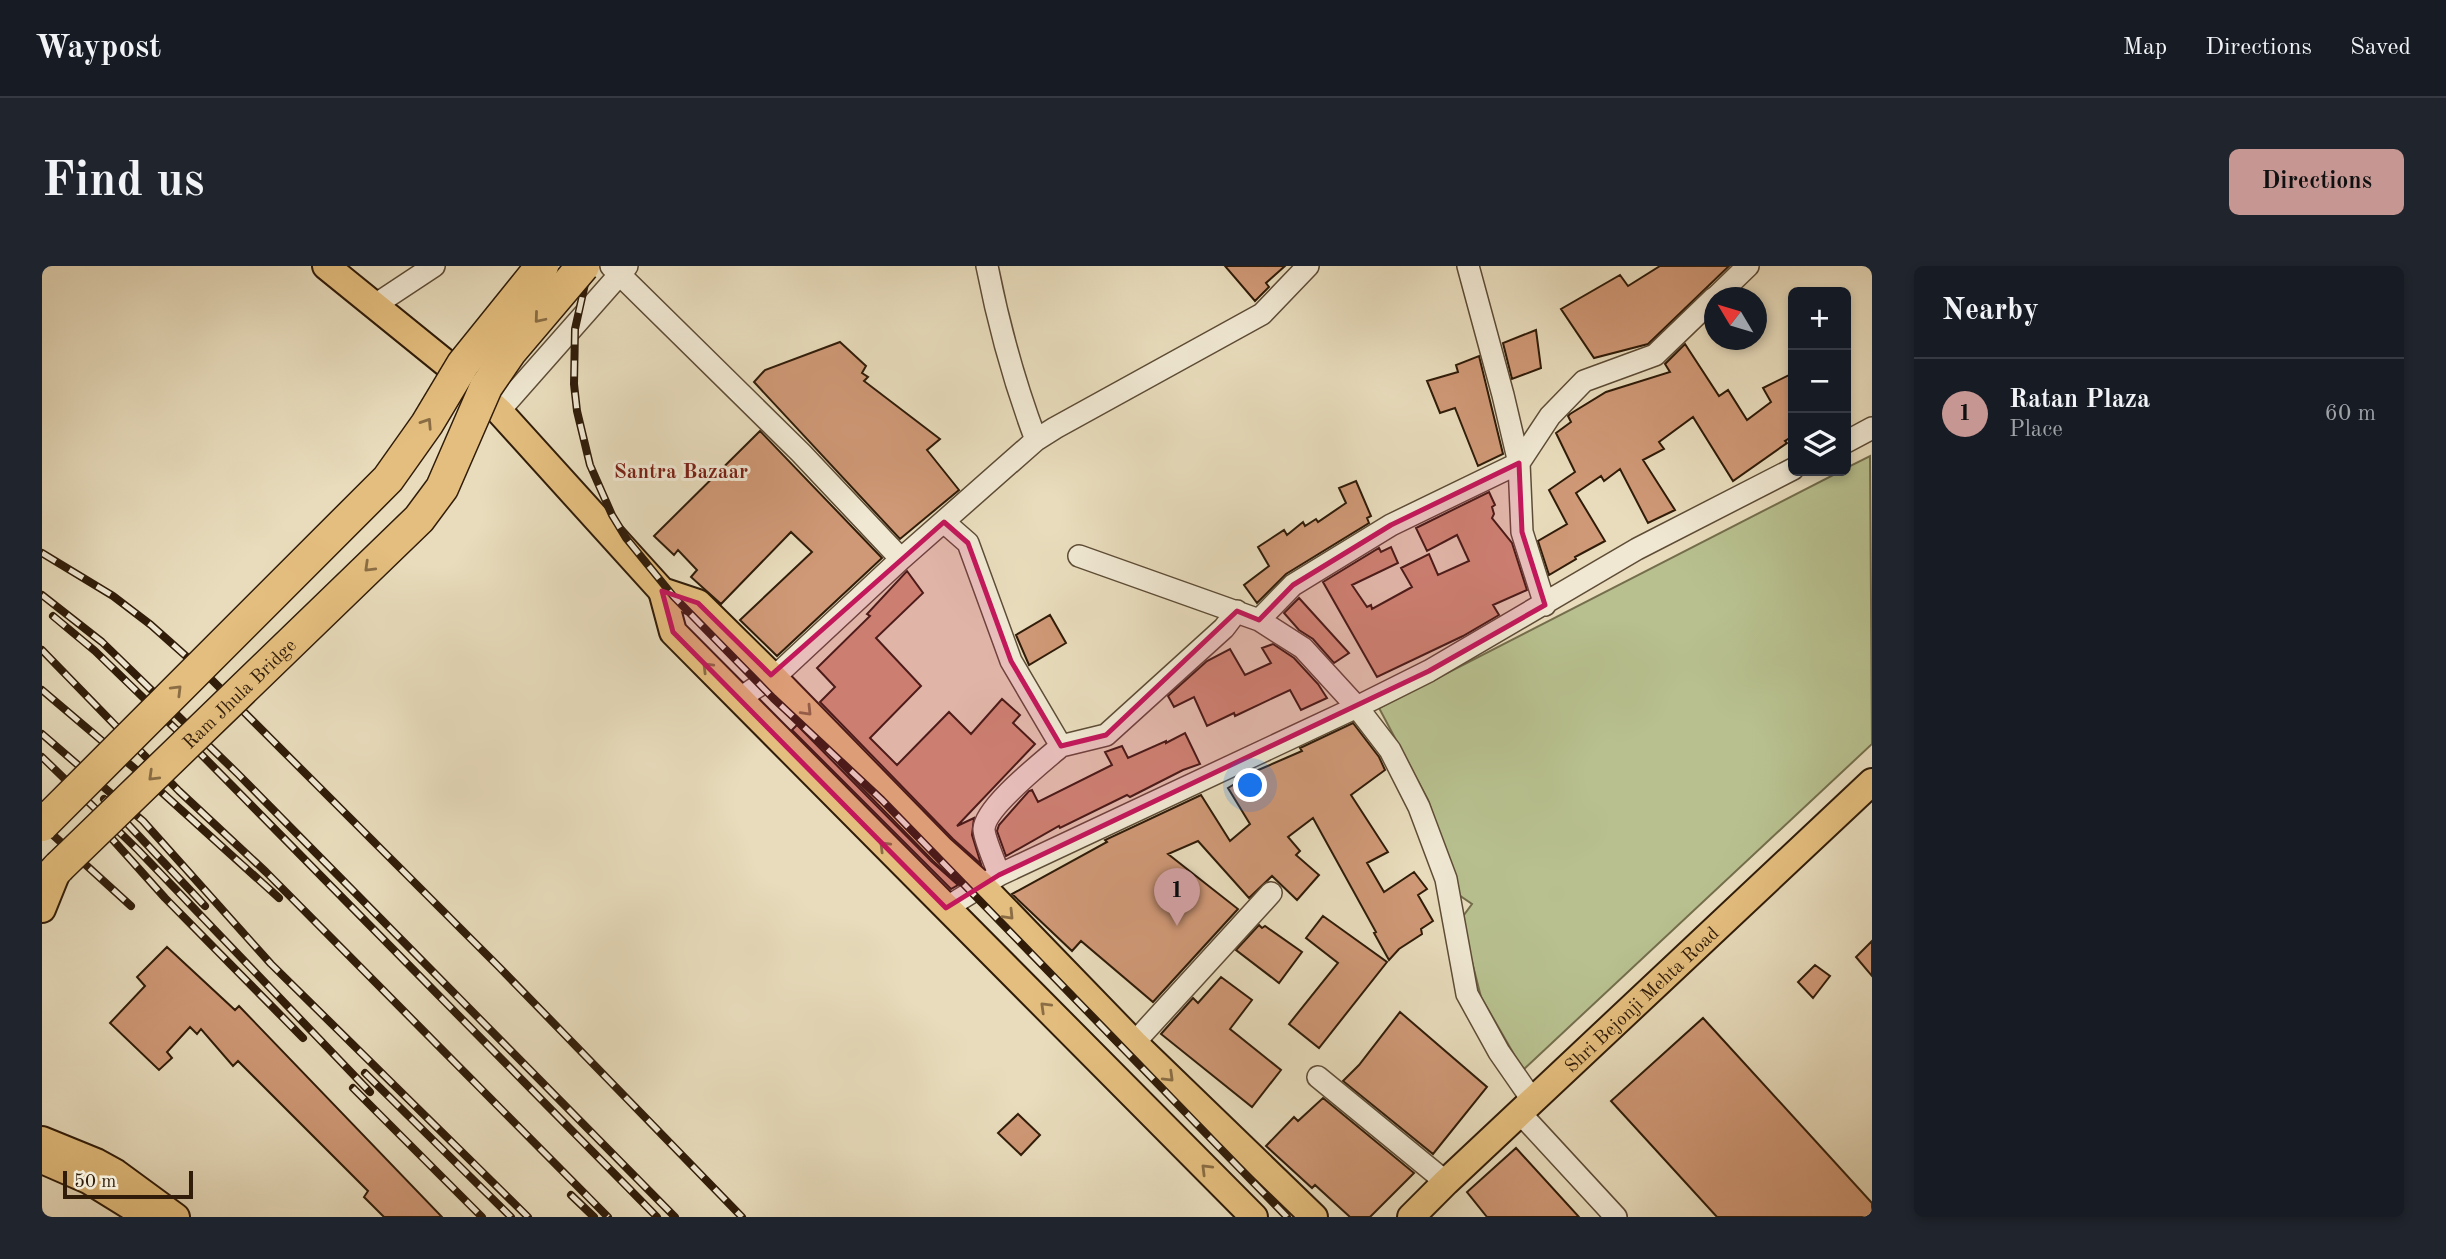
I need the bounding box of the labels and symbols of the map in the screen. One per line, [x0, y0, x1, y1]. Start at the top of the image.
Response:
north arrow [1704, 287, 1767, 350]
one-way arrow [535, 310, 547, 323]
one-way arrow [418, 417, 431, 430]
district label: Santra Bazaar [614, 462, 748, 483]
one-way arrow [365, 558, 378, 571]
street label: Ram Jhula Bridge [180, 636, 301, 754]
one-way arrow [703, 662, 716, 675]
one-way arrow [169, 686, 181, 698]
one-way arrow [798, 703, 811, 716]
one-way arrow [148, 767, 161, 780]
your location [1233, 768, 1267, 802]
one-way arrow [880, 842, 893, 855]
pin: 1 [1154, 868, 1200, 926]
one-way arrow [1001, 906, 1014, 919]
street label: Shri Bejonji Mehta Road [1562, 924, 1723, 1077]
one-way arrow [1040, 1003, 1053, 1016]
one-way arrow [1161, 1068, 1174, 1081]
one-way arrow [1201, 1164, 1214, 1177]
scale bar [63, 1168, 192, 1200]

